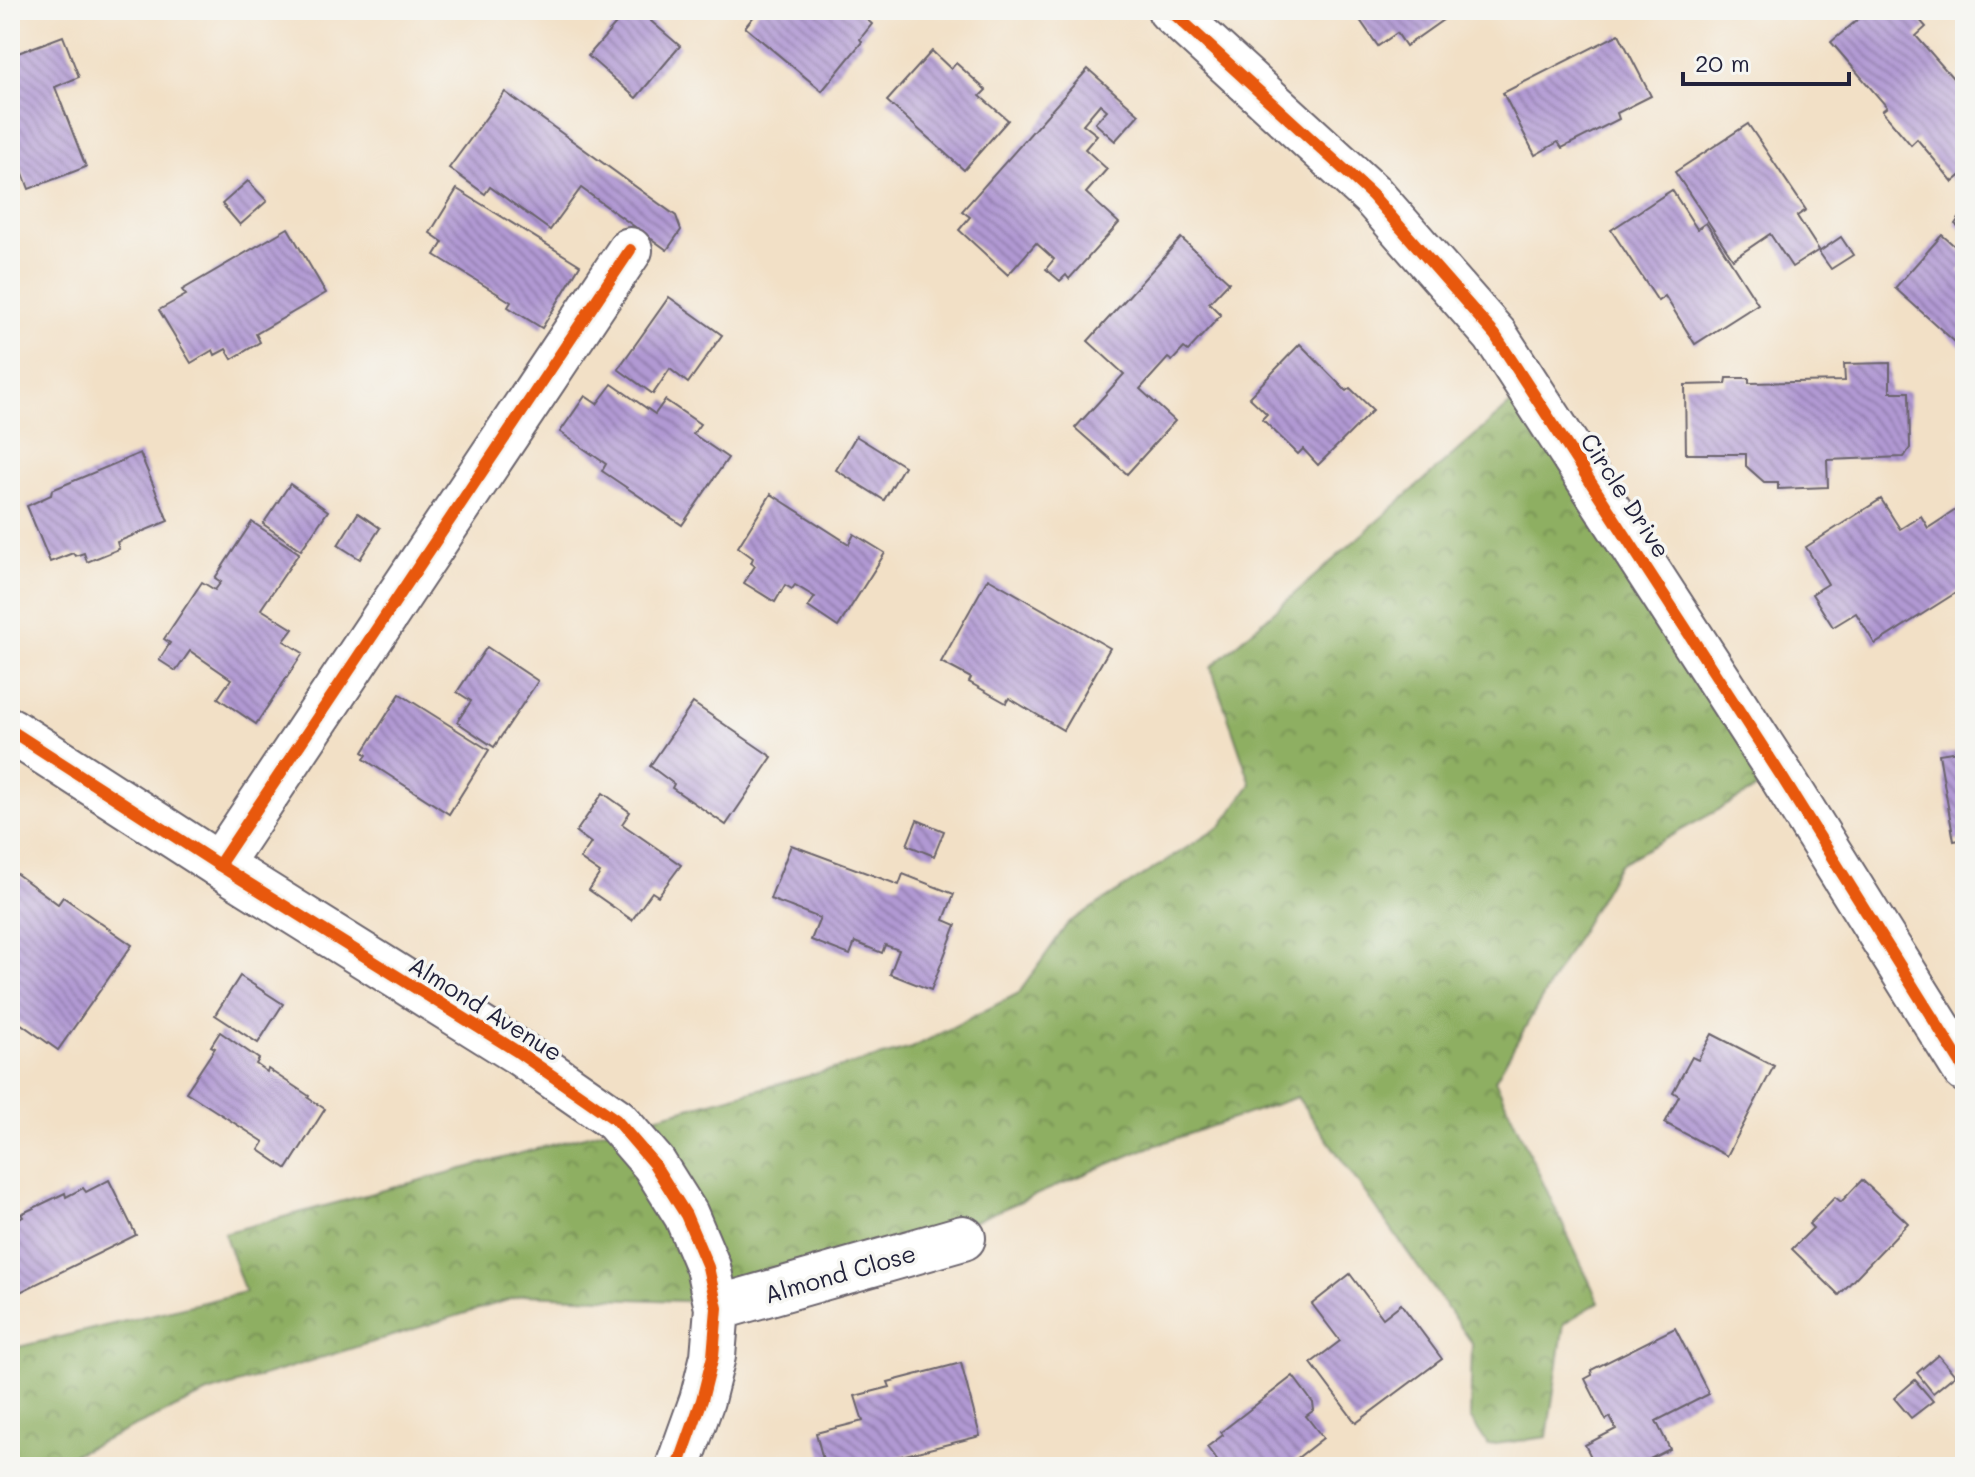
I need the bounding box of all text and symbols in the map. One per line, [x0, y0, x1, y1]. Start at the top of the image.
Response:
scale bar [1683, 36, 1849, 86]
text: 20 m [1695, 47, 1750, 78]
street label: Circle Drive [1574, 427, 1678, 563]
street label: Almond Avenue [403, 948, 569, 1068]
street label: Almond Close [761, 1237, 919, 1309]

